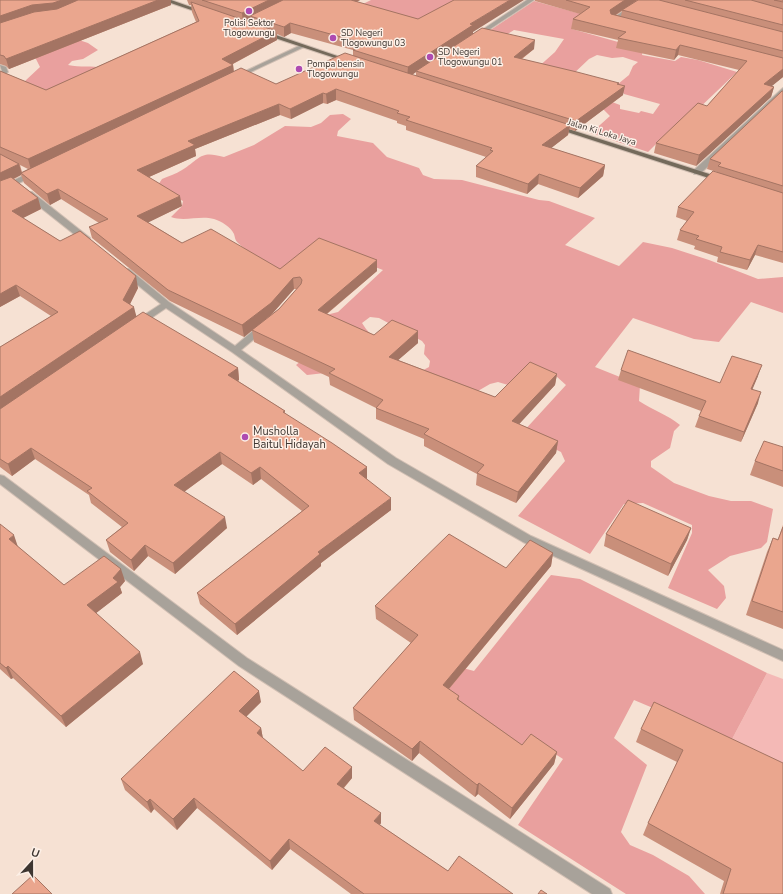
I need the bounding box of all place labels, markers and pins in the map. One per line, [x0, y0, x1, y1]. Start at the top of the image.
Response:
marker: Polisi Sektor Tlogowungu [244, 6, 254, 16]
place label: Polisi Sektor Tlogowungu [223, 17, 275, 39]
place label: SD Negeri Tlogowungu 03 [341, 27, 405, 49]
marker: SD Negeri Tlogowungu 03 [328, 33, 338, 43]
place label: SD Negeri Tlogowungu 01 [438, 46, 502, 68]
marker: SD Negeri Tlogowungu 01 [425, 52, 435, 62]
place label: Pompa bensin Tlogowungu [307, 58, 364, 80]
marker: Pompa bensin Tlogowungu [294, 64, 304, 74]
place label: Musholla Baitul Hidayah [253, 424, 326, 452]
marker: Musholla Baitul Hidayah [240, 432, 250, 442]

